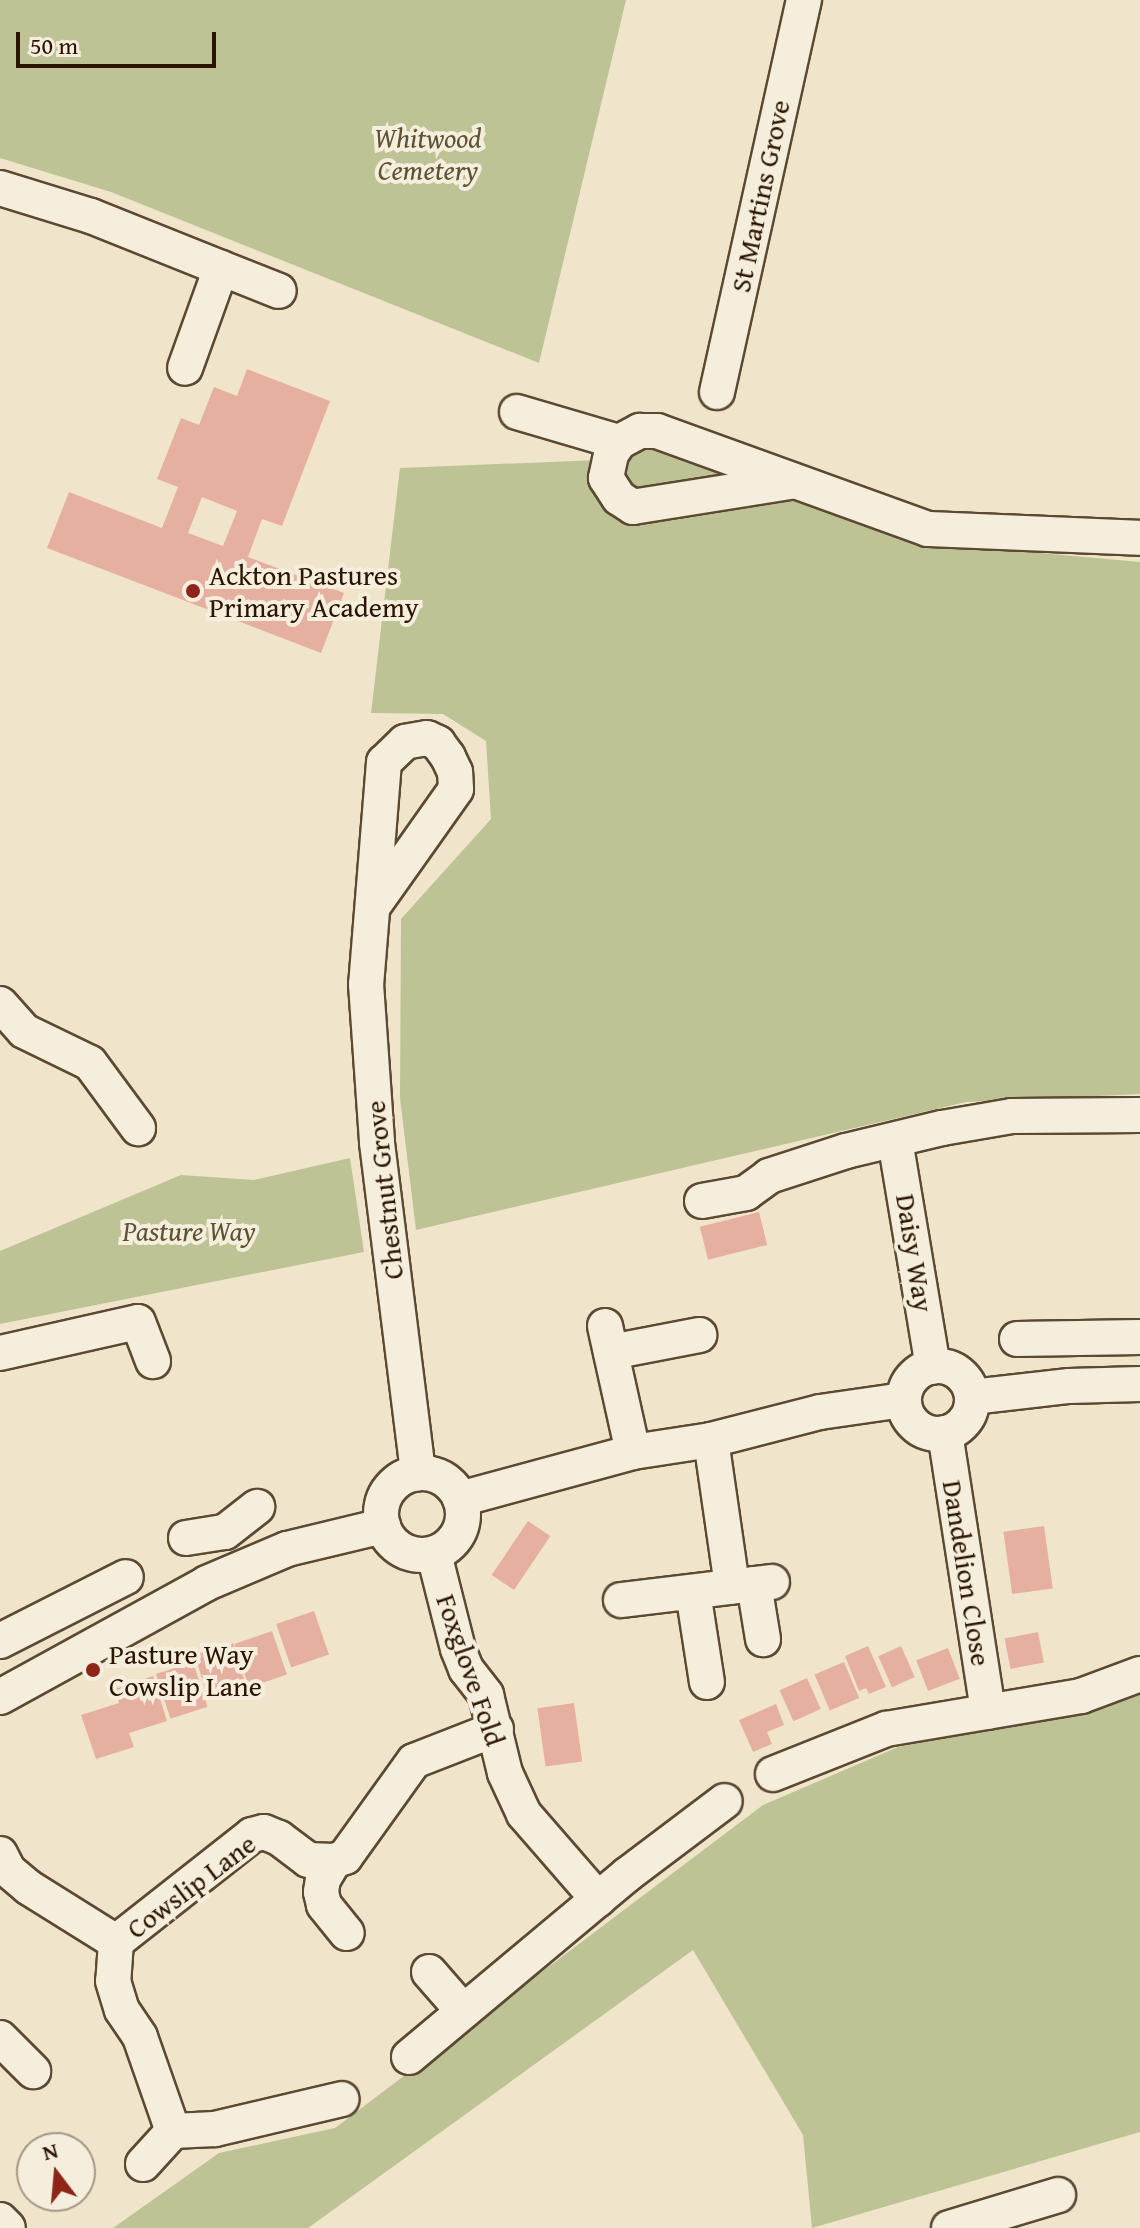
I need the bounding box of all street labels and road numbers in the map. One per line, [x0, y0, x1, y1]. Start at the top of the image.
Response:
street label: St Martins Grove [723, 97, 797, 295]
street label: Chestnut Grove [358, 1099, 410, 1281]
street label: Daisy Way [889, 1191, 941, 1315]
street label: Dandelion Close [936, 1478, 998, 1668]
street label: Foxglove Fold [429, 1590, 513, 1750]
street label: Cowslip Lane [120, 1827, 262, 1945]

